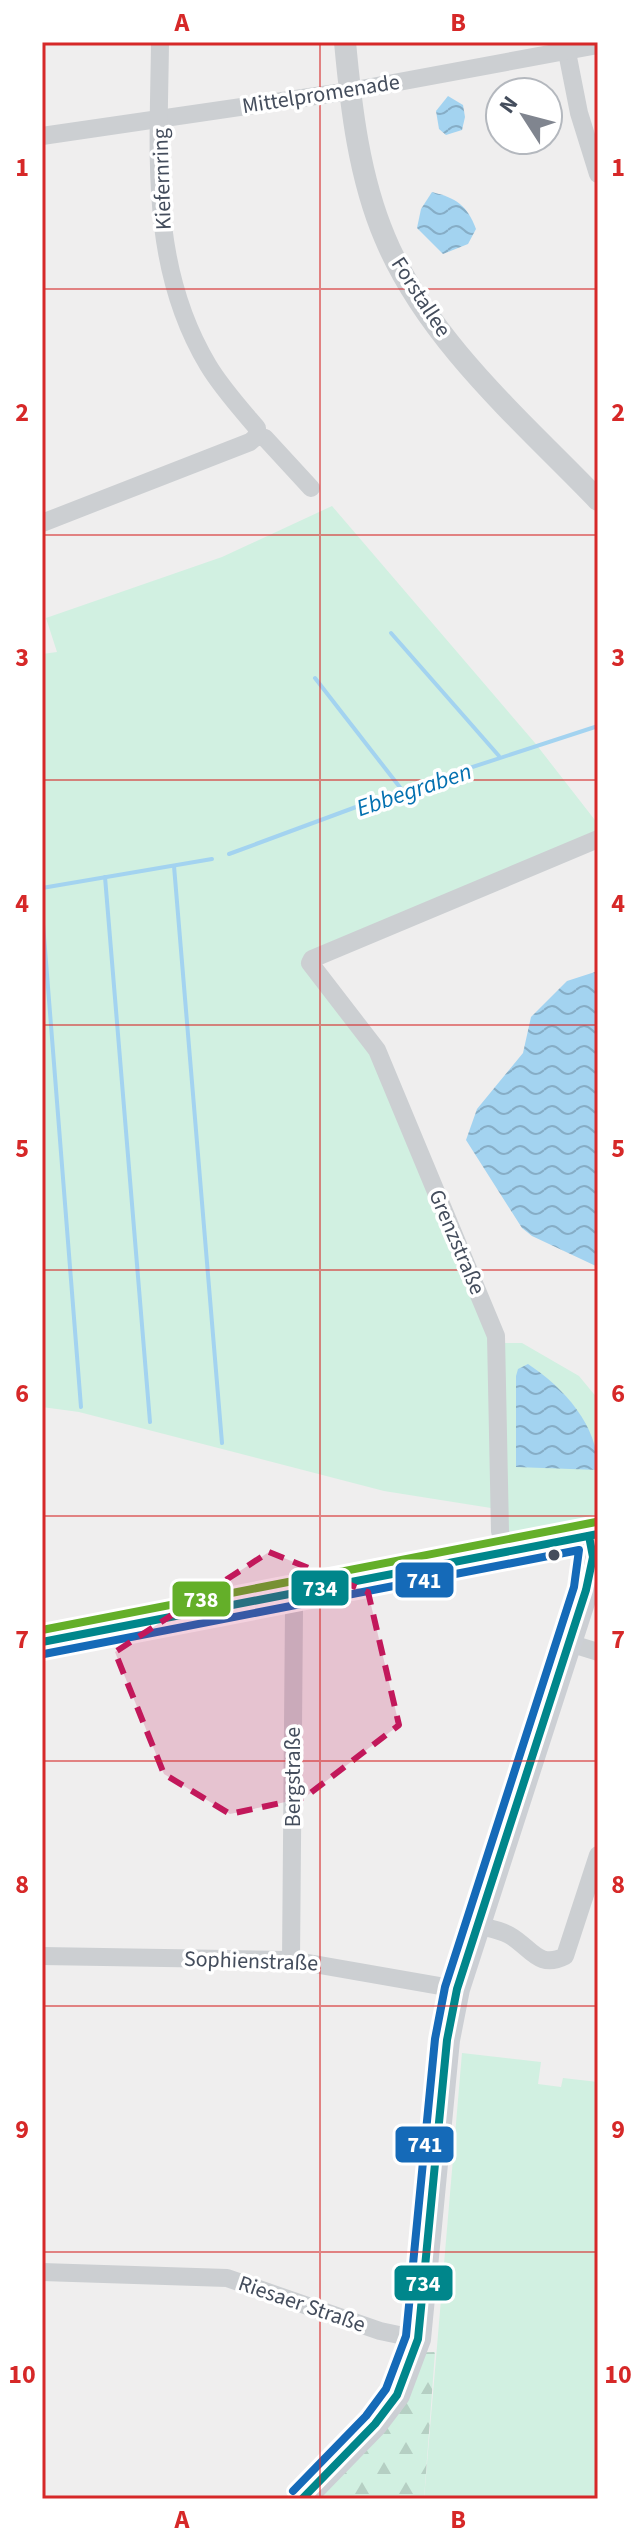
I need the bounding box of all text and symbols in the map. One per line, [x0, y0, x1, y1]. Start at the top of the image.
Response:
text: A [174, 4, 191, 41]
text: B [450, 4, 466, 41]
street label: Mittelpromenade [240, 66, 402, 122]
north arrow [484, 76, 564, 156]
text: N [491, 90, 526, 120]
street label: Kiefernring [144, 127, 180, 231]
text: 1 [15, 149, 29, 186]
text: 1 [611, 149, 625, 186]
street label: Forstallee [383, 251, 459, 343]
text: 2 [15, 394, 29, 431]
text: 2 [611, 394, 625, 431]
text: 3 [15, 639, 29, 676]
text: 3 [611, 639, 625, 676]
water label: Ebbegraben [352, 754, 476, 826]
text: 4 [15, 885, 29, 922]
text: 4 [611, 885, 625, 922]
text: 5 [15, 1130, 29, 1167]
text: 5 [611, 1130, 625, 1167]
street label: Grenzstraße [421, 1185, 494, 1300]
text: 6 [15, 1375, 29, 1412]
text: 6 [611, 1375, 625, 1412]
unlabelled marker [546, 1547, 562, 1563]
line badge: 741 [394, 1561, 455, 1599]
text: 741 [407, 1565, 441, 1597]
line badge: 734 [290, 1569, 350, 1607]
text: 734 [303, 1573, 338, 1605]
line badge: 738 [171, 1580, 232, 1618]
text: 738 [184, 1584, 218, 1616]
text: 7 [15, 1621, 29, 1658]
text: 7 [611, 1621, 625, 1658]
street label: Bergstraße [277, 1727, 309, 1827]
text: 8 [15, 1866, 29, 1903]
text: 8 [611, 1866, 625, 1903]
street label: Sophienstraße [183, 1943, 319, 1979]
text: 9 [15, 2111, 29, 2148]
text: 9 [611, 2111, 625, 2148]
line badge: 741 [394, 2125, 455, 2164]
text: 741 [408, 2129, 442, 2161]
line badge: 734 [393, 2264, 454, 2302]
street label: Riesaer Straße [234, 2267, 370, 2341]
text: 734 [406, 2268, 441, 2300]
text: 10 [8, 2356, 36, 2393]
text: 10 [604, 2356, 632, 2393]
text: A [174, 2501, 191, 2538]
text: B [450, 2501, 466, 2538]

